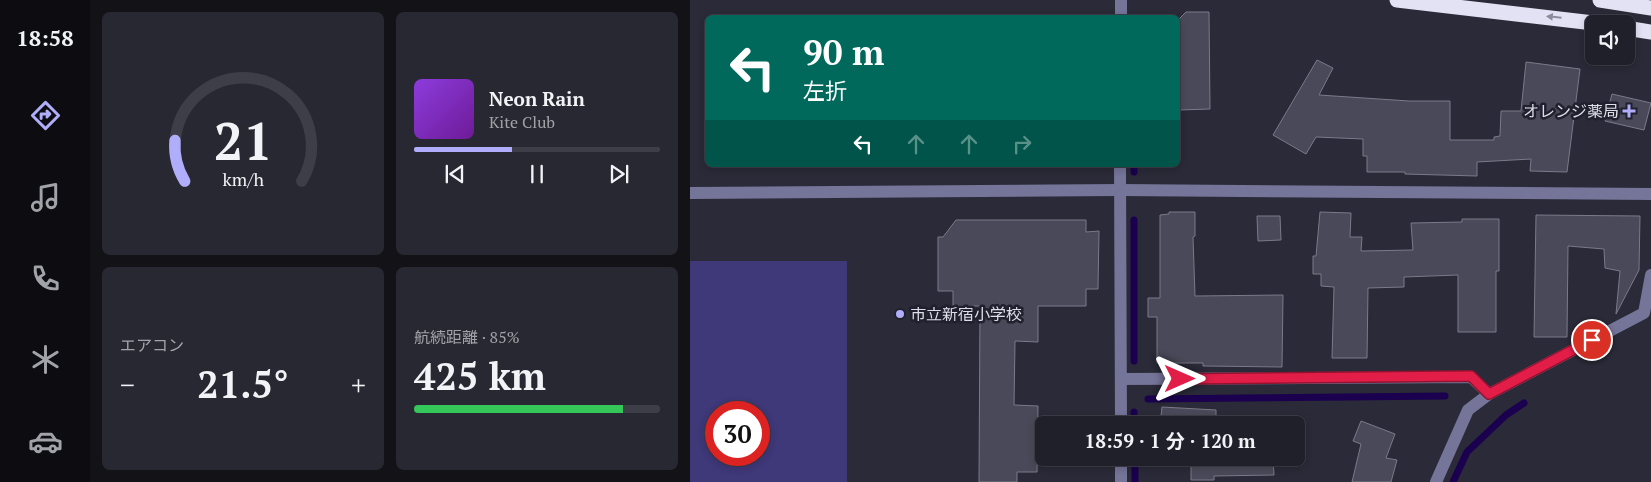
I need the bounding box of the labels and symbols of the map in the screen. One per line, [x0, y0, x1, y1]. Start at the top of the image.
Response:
one-way arrow [1546, 13, 1562, 21]
place label: オレンジ薬局 [1523, 100, 1619, 122]
marker: オレンジ薬局 [1623, 105, 1635, 117]
place label: 市立新宿小学校 [910, 303, 1022, 325]
marker: 市立新宿小学校 [894, 308, 906, 320]
pin [1571, 319, 1613, 361]
position arrow [1153, 352, 1205, 404]
speed limit sign: 30 [705, 401, 770, 466]

